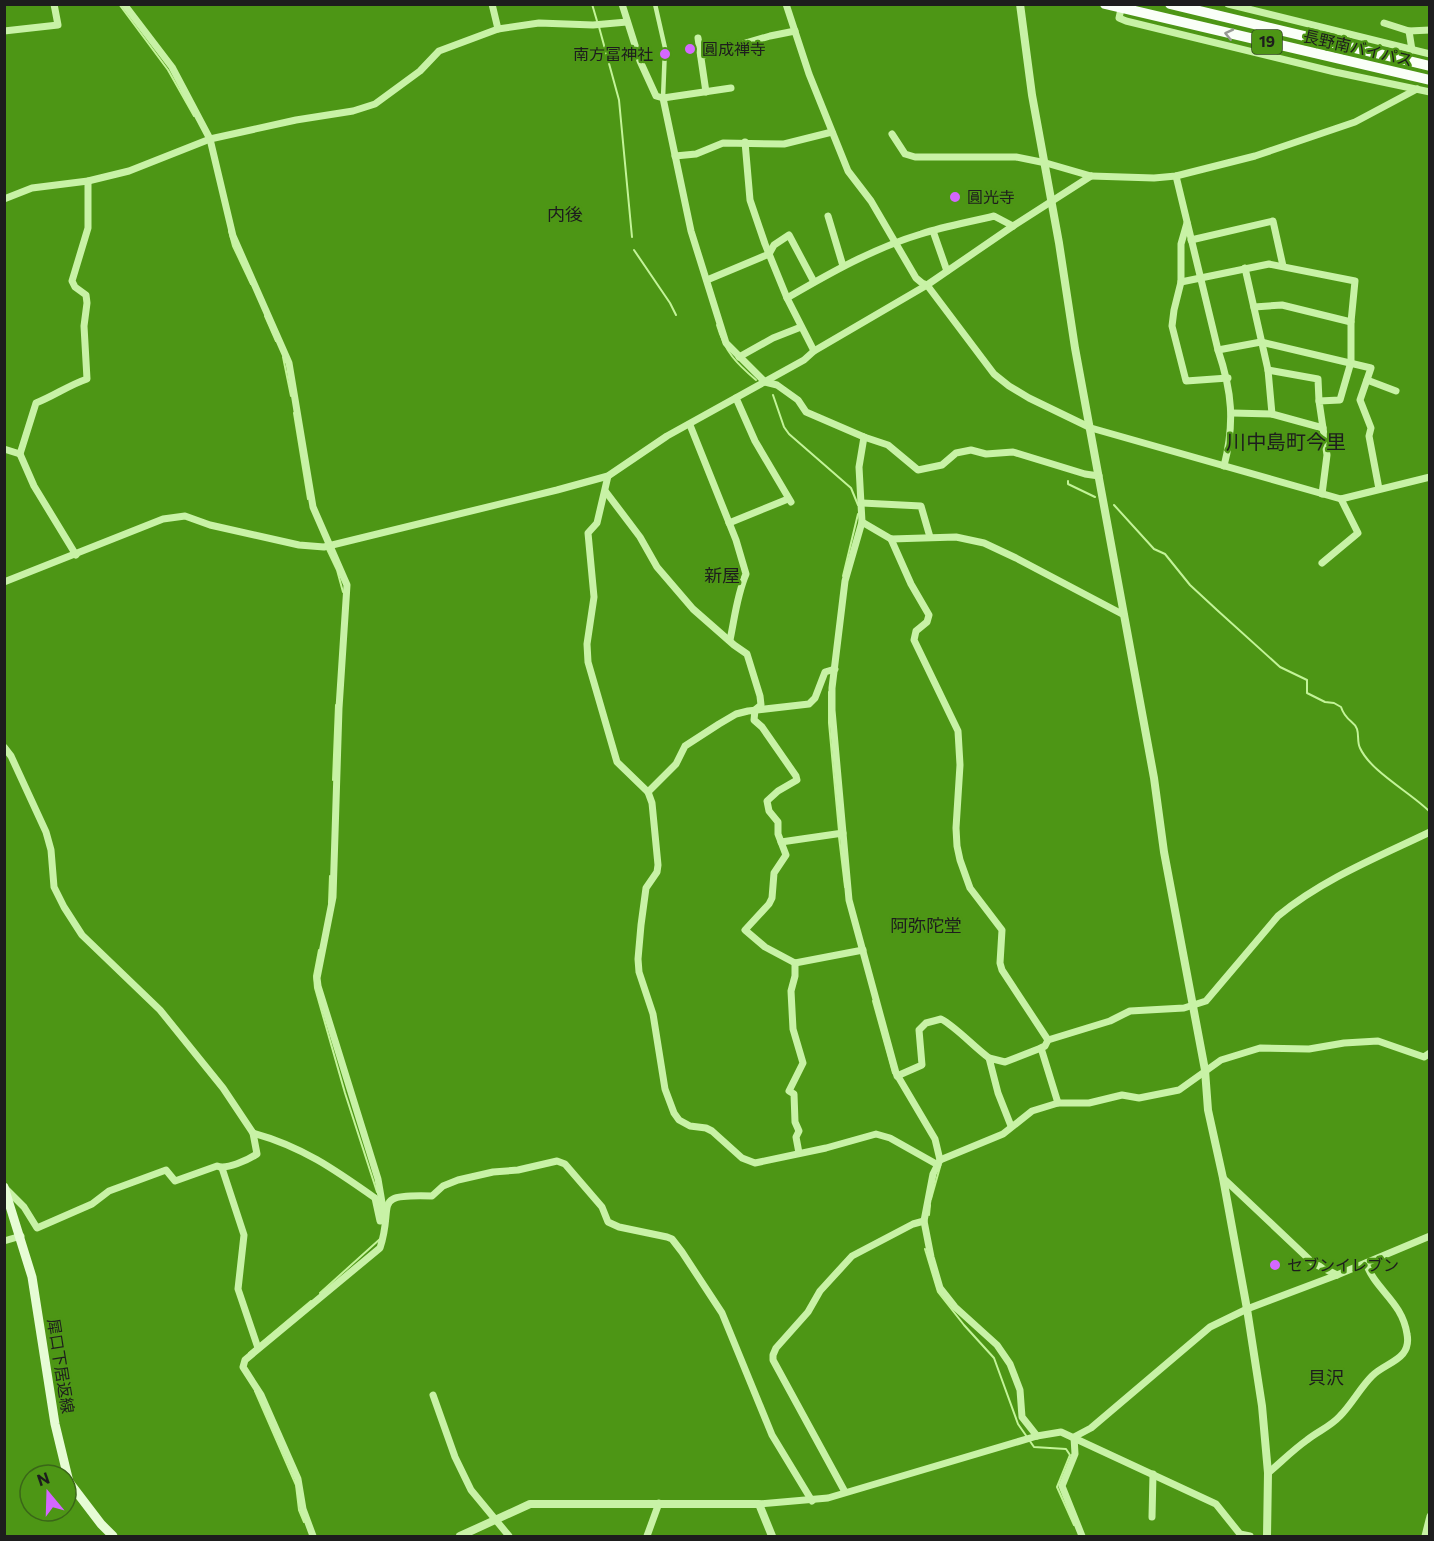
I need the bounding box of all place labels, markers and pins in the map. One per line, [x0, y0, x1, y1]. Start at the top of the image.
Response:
place label: 圓成禅寺 [702, 39, 766, 58]
marker: 圓成禅寺 [683, 42, 697, 56]
place label: 南方冨神社 [573, 44, 653, 63]
marker: 南方冨神社 [658, 47, 672, 61]
place label: 圓光寺 [967, 187, 1015, 206]
marker: 圓光寺 [948, 190, 962, 204]
place label: セブンイレブン [1287, 1255, 1399, 1274]
marker: セブンイレブン [1268, 1258, 1282, 1272]

